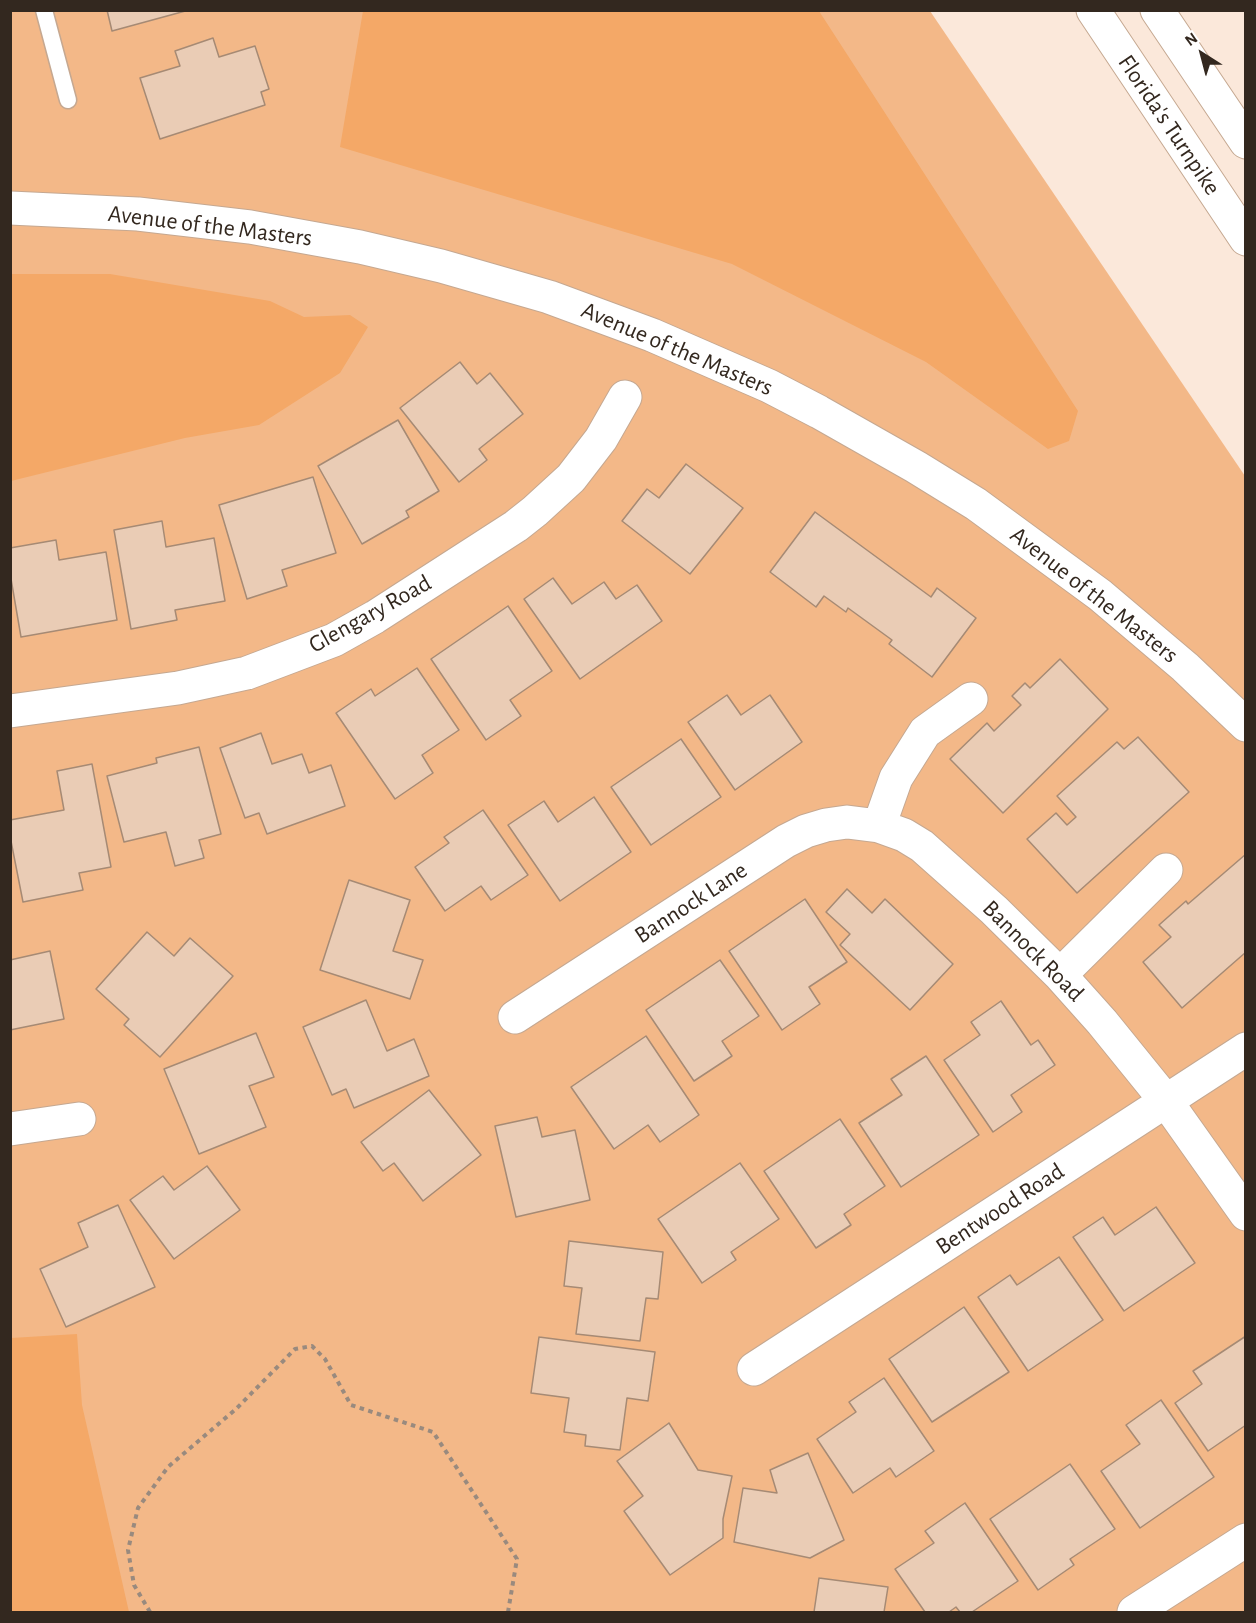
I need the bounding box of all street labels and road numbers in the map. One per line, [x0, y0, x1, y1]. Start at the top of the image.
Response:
street label: Florida's Turnpike [1112, 49, 1226, 201]
street label: Avenue of the Masters [106, 199, 314, 253]
street label: Avenue of the Masters [577, 296, 777, 402]
street label: Avenue of the Masters [1004, 520, 1184, 670]
street label: Glengary Road [304, 569, 436, 659]
street label: Bannock Lane [629, 856, 753, 950]
street label: Bannock Road [976, 894, 1090, 1008]
street label: Bentwood Road [930, 1157, 1070, 1261]

